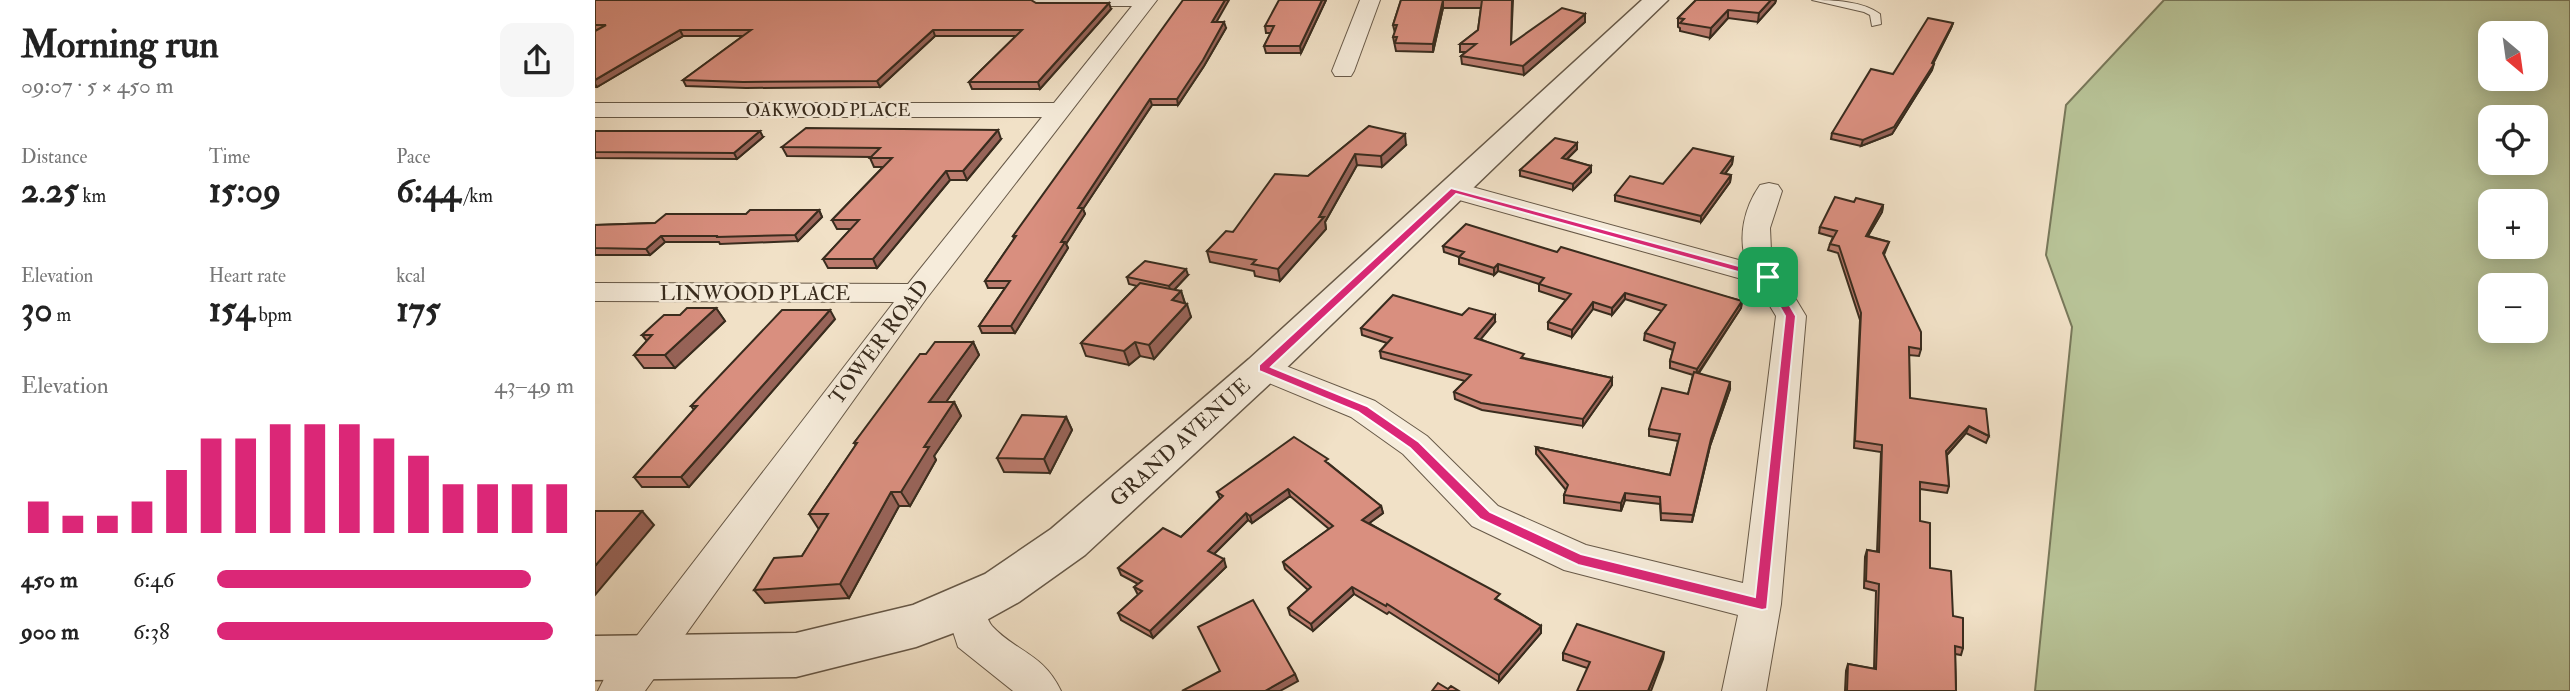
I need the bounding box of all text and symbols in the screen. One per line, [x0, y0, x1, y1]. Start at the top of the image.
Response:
text: Morning run [21, 21, 219, 69]
north arrow [2478, 21, 2548, 91]
map controls [2478, 21, 2548, 343]
button: share [500, 23, 574, 97]
text: 09:07 · 5 × 450 m [21, 71, 174, 100]
street label: OAKWOOD PLACE [746, 99, 910, 122]
button: locate [2478, 105, 2548, 175]
text: Distance [21, 145, 87, 169]
text: Time [209, 145, 250, 169]
text: Pace [396, 145, 430, 169]
text: 2.25 [21, 169, 79, 213]
text: 15:09 [209, 169, 281, 213]
text: 6:44 [396, 169, 460, 213]
text: km [79, 184, 106, 208]
text: /km [460, 184, 493, 208]
button: + [2478, 189, 2548, 259]
pin [1738, 247, 1798, 307]
icon: arrive [1749, 258, 1787, 296]
text: Elevation [21, 264, 93, 288]
text: Heart rate [209, 264, 286, 288]
text: kcal [396, 264, 425, 288]
button: − [2478, 273, 2548, 343]
street label: TOWER ROAD [824, 274, 935, 410]
street label: LINWOOD PLACE [660, 280, 850, 307]
text: 30 [21, 288, 52, 332]
text: 154 [209, 288, 254, 332]
text: 175 [396, 288, 440, 332]
text: m [52, 303, 71, 327]
text: bpm [254, 303, 292, 327]
text: Elevation [21, 371, 109, 400]
text: 43–49 m [494, 371, 574, 400]
street label: GRAND AVENUE [1104, 372, 1256, 513]
text: 450 m [21, 565, 78, 594]
text: 6:46 [133, 565, 174, 594]
text: 900 m [21, 617, 79, 646]
text: 6:38 [133, 617, 170, 646]

